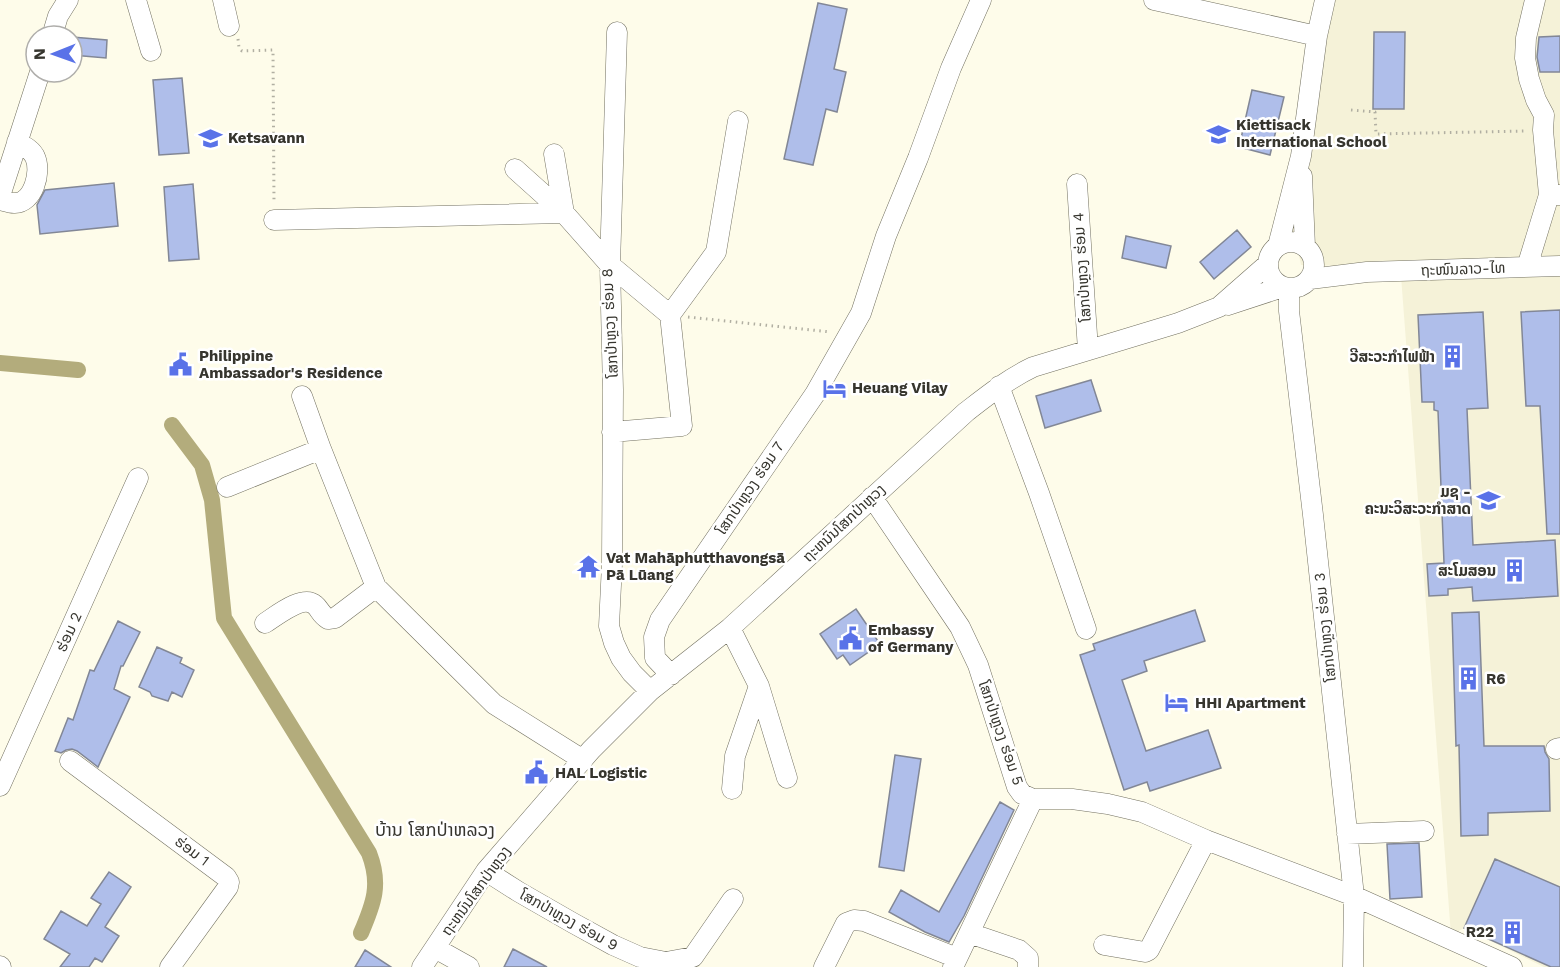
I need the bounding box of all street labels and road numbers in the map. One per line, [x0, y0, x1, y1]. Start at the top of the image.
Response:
street label: ໂສກປ່າຫຼວງ ຮ່ອມ 4 [1069, 212, 1095, 323]
street label: ຖະໜົນລາວ-ໄທ [1420, 259, 1506, 279]
street label: ໂສກປ່າຫຼວງ ຮ່ອມ 8 [598, 268, 622, 379]
street label: ໂສກປ່າຫຼວງ ຮ່ອມ 7 [712, 438, 788, 539]
street label: ຖະຫນົນໂສກປ່າຫຼວງ [799, 480, 889, 566]
street label: ໂສກປ່າຫຼວງ ຮ່ອມ 3 [1310, 572, 1340, 683]
street label: ຮ່ອມ 2 [52, 609, 86, 655]
street label: ໂສກປ່າຫຼວງ ຮ່ອມ 5 [974, 678, 1027, 787]
street label: ຮ່ອມ 1 [171, 832, 213, 870]
street label: ຖະຫນົນໂສກປ່າຫຼວງ [437, 843, 515, 939]
street label: ໂສກປ່າຫຼວງ ຮ່ອມ 9 [516, 885, 621, 954]

